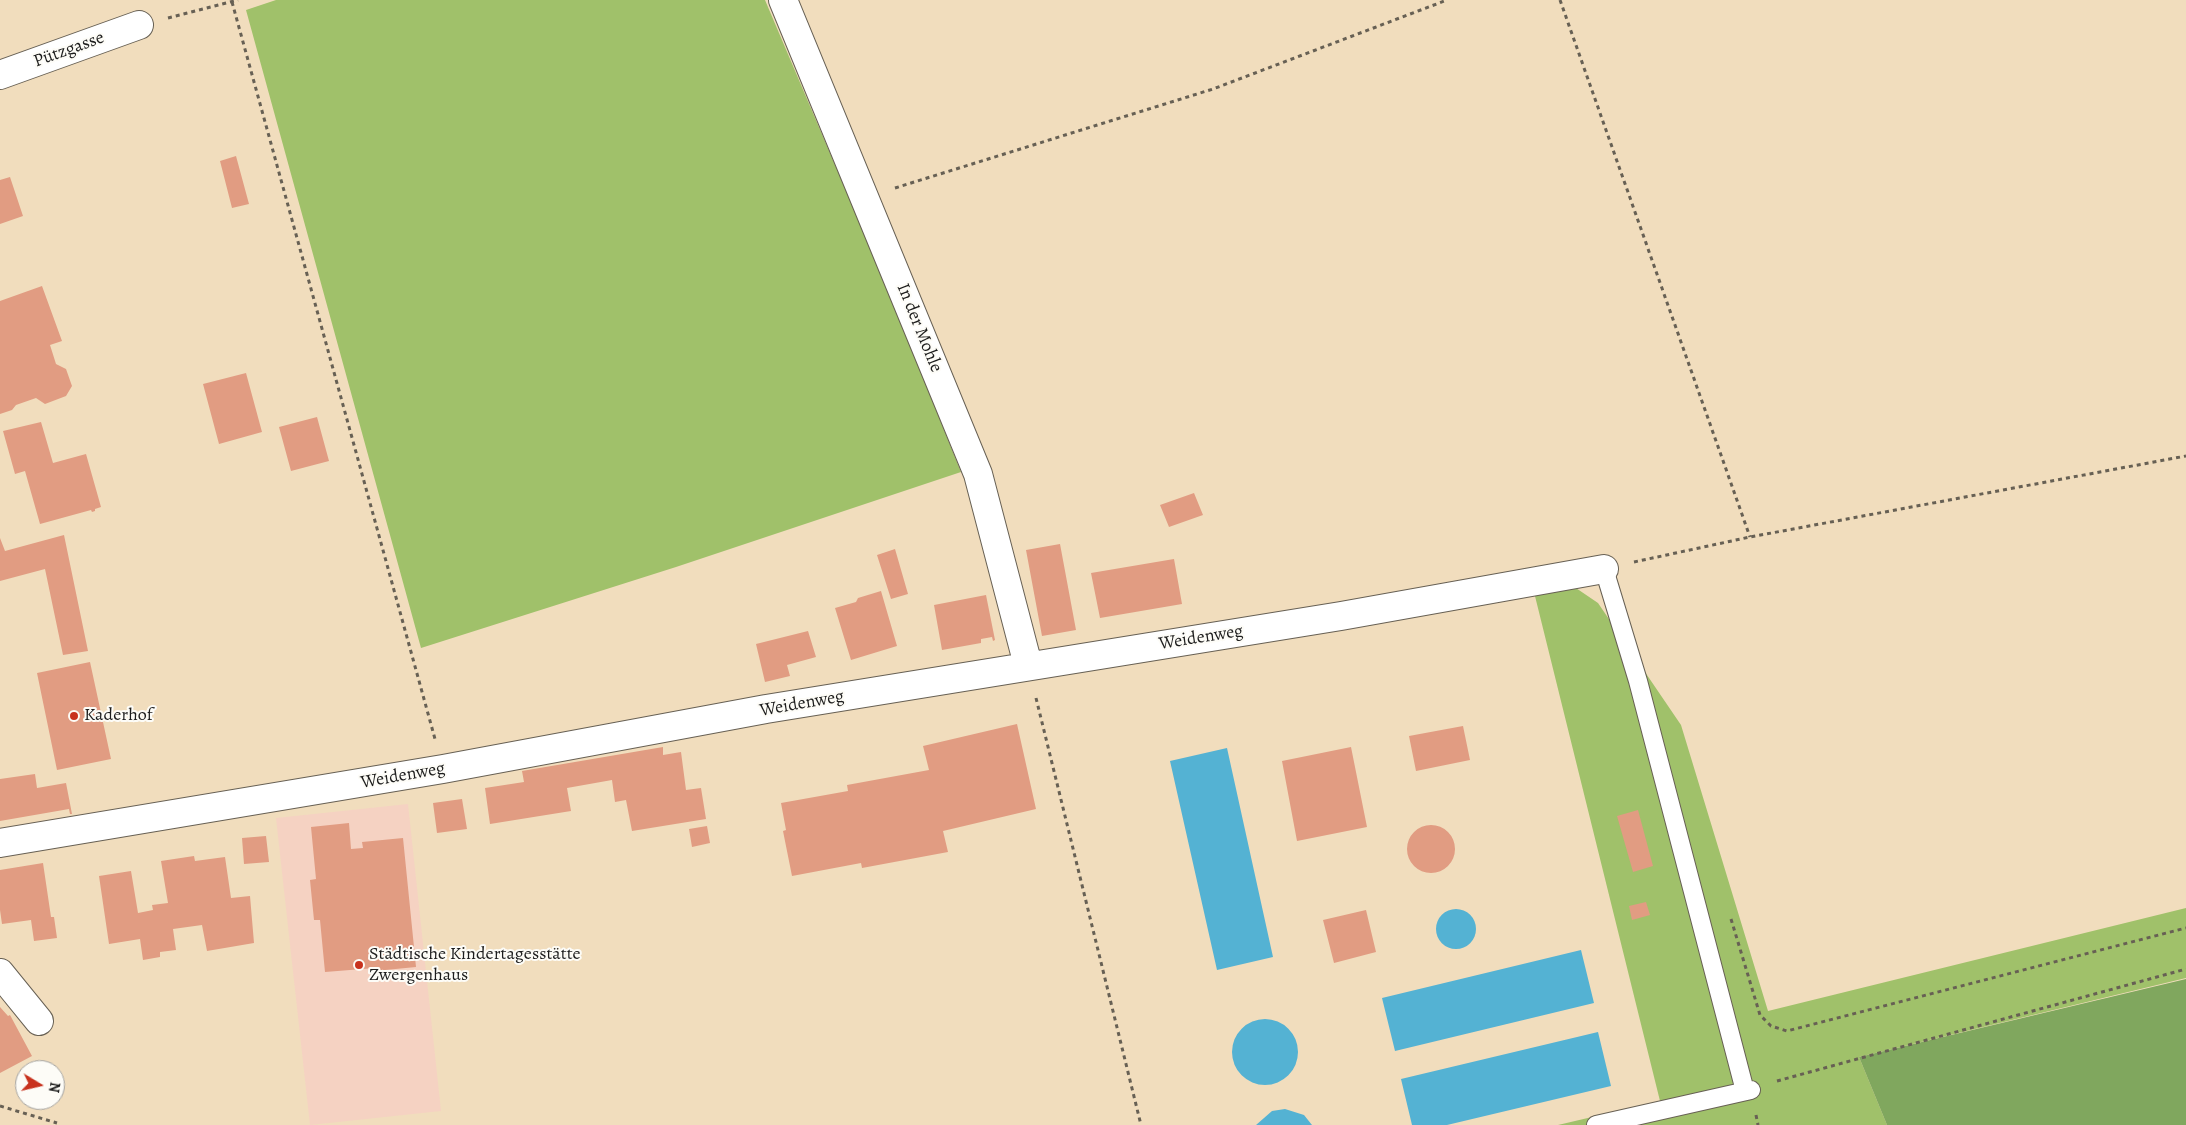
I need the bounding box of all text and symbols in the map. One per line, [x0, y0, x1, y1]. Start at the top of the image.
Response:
street label: Pützgasse [31, 27, 107, 73]
street label: In der Mohle [891, 280, 947, 376]
street label: Weidenweg [1157, 621, 1245, 655]
street label: Weidenweg [758, 686, 846, 722]
place label: Kaderhof [84, 705, 153, 727]
marker: Kaderhof [68, 710, 80, 722]
street label: Weidenweg [359, 758, 447, 794]
place label: Städtische Kindertagesstätte Zwergenhaus [369, 944, 581, 986]
marker: Städtische Kindertagesstätte Zwergenhaus [353, 959, 365, 971]
north arrow [15, 1060, 65, 1110]
text: N [44, 1081, 65, 1094]

